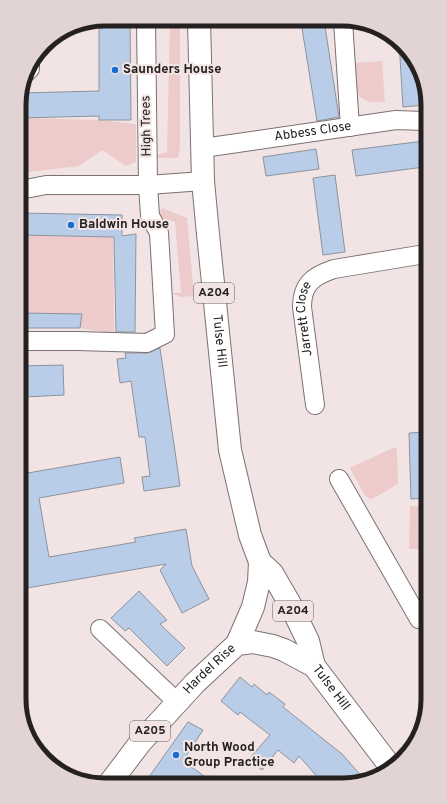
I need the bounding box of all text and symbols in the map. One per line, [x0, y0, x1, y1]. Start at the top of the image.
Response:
place label: Saunders House [123, 62, 221, 78]
marker: Saunders House [110, 65, 120, 75]
street label: High Trees [138, 95, 156, 157]
street label: Abbess Close [273, 119, 352, 146]
place label: Baldwin House [79, 217, 169, 233]
marker: Baldwin House [66, 220, 76, 230]
street label: Jarrett Close [294, 278, 316, 357]
road number: A204 [194, 283, 234, 303]
street label: Tulse Hill [208, 314, 230, 368]
road number: A204 [273, 601, 313, 621]
street label: Hardel Rise [180, 641, 240, 698]
street label: Tulse Hill [308, 662, 353, 714]
road number: A205 [130, 721, 170, 741]
place label: North Wood Group Practice [184, 740, 274, 771]
marker: North Wood Group Practice [171, 750, 181, 760]

